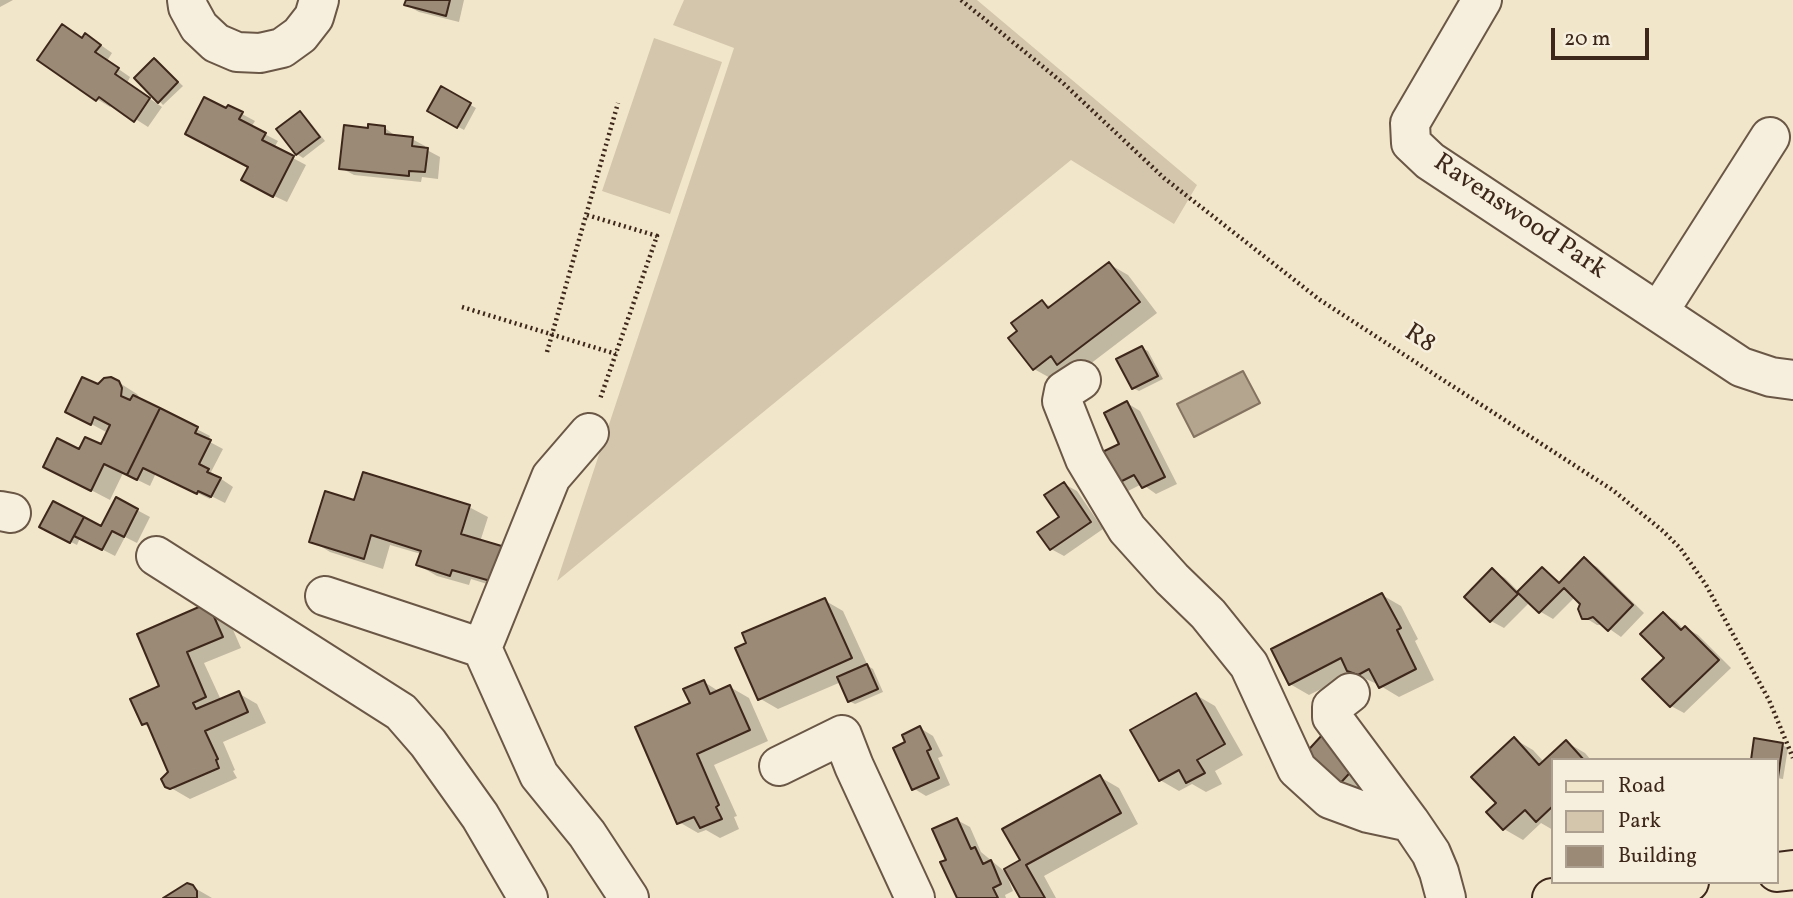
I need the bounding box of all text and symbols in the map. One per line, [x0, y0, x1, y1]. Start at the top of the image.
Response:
scale bar [1555, 14, 1653, 58]
text: 20 m [1564, 25, 1610, 54]
street label: Ravenswood Park [1426, 148, 1612, 288]
street label: R8 [1398, 318, 1440, 362]
legend [1552, 758, 1779, 884]
text: Road [1618, 772, 1665, 801]
text: Park [1618, 807, 1661, 836]
text: Building [1618, 842, 1697, 871]

